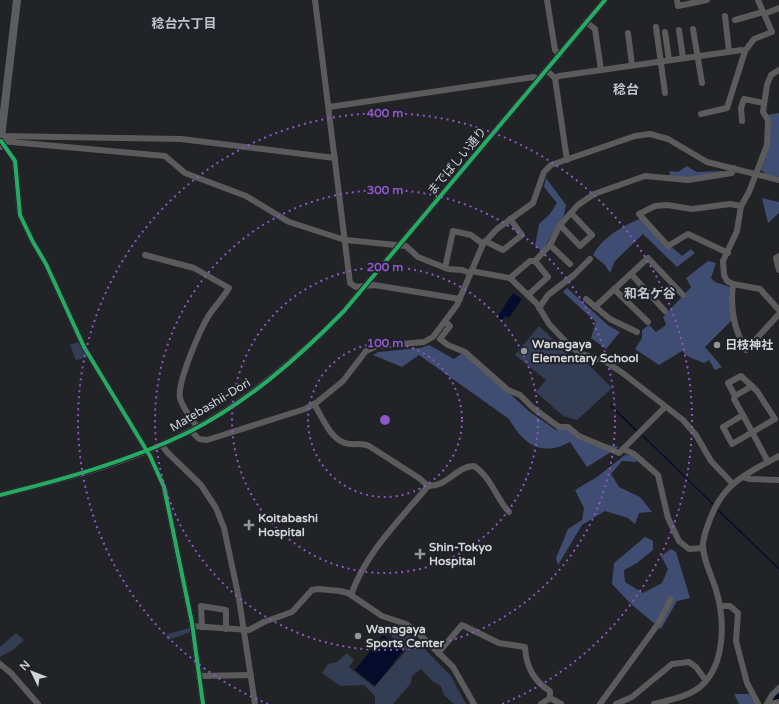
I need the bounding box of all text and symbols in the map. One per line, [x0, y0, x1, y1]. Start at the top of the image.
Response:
district label: 稔台六丁目 [151, 16, 217, 32]
district label: 稔台 [613, 82, 639, 98]
text: 400 m [367, 106, 403, 120]
street label: までばしい通り [425, 124, 489, 198]
text: 300 m [367, 183, 403, 197]
text: 200 m [367, 260, 403, 274]
district label: 和名ケ谷 [624, 286, 676, 302]
text: 100 m [367, 336, 403, 350]
place label: Wanagaya Elementary School [532, 337, 639, 366]
place label: 日枝神社 [725, 338, 773, 352]
marker: 日枝神社 [712, 340, 722, 350]
marker: Wanagaya Elementary School [519, 346, 529, 356]
street label: Matebashii-Dori [167, 375, 253, 435]
centre of rings [378, 413, 392, 427]
place label: Koitabashi Hospital [258, 511, 318, 540]
marker: Koitabashi Hospital [243, 519, 255, 531]
place label: Shin-Tokyo Hospital [429, 540, 492, 569]
marker: Shin-Tokyo Hospital [414, 548, 426, 560]
place label: Wanagaya Sports Center [366, 622, 445, 651]
marker: Wanagaya Sports Center [353, 631, 363, 641]
north arrow [12, 652, 52, 692]
text: N [17, 658, 33, 673]

